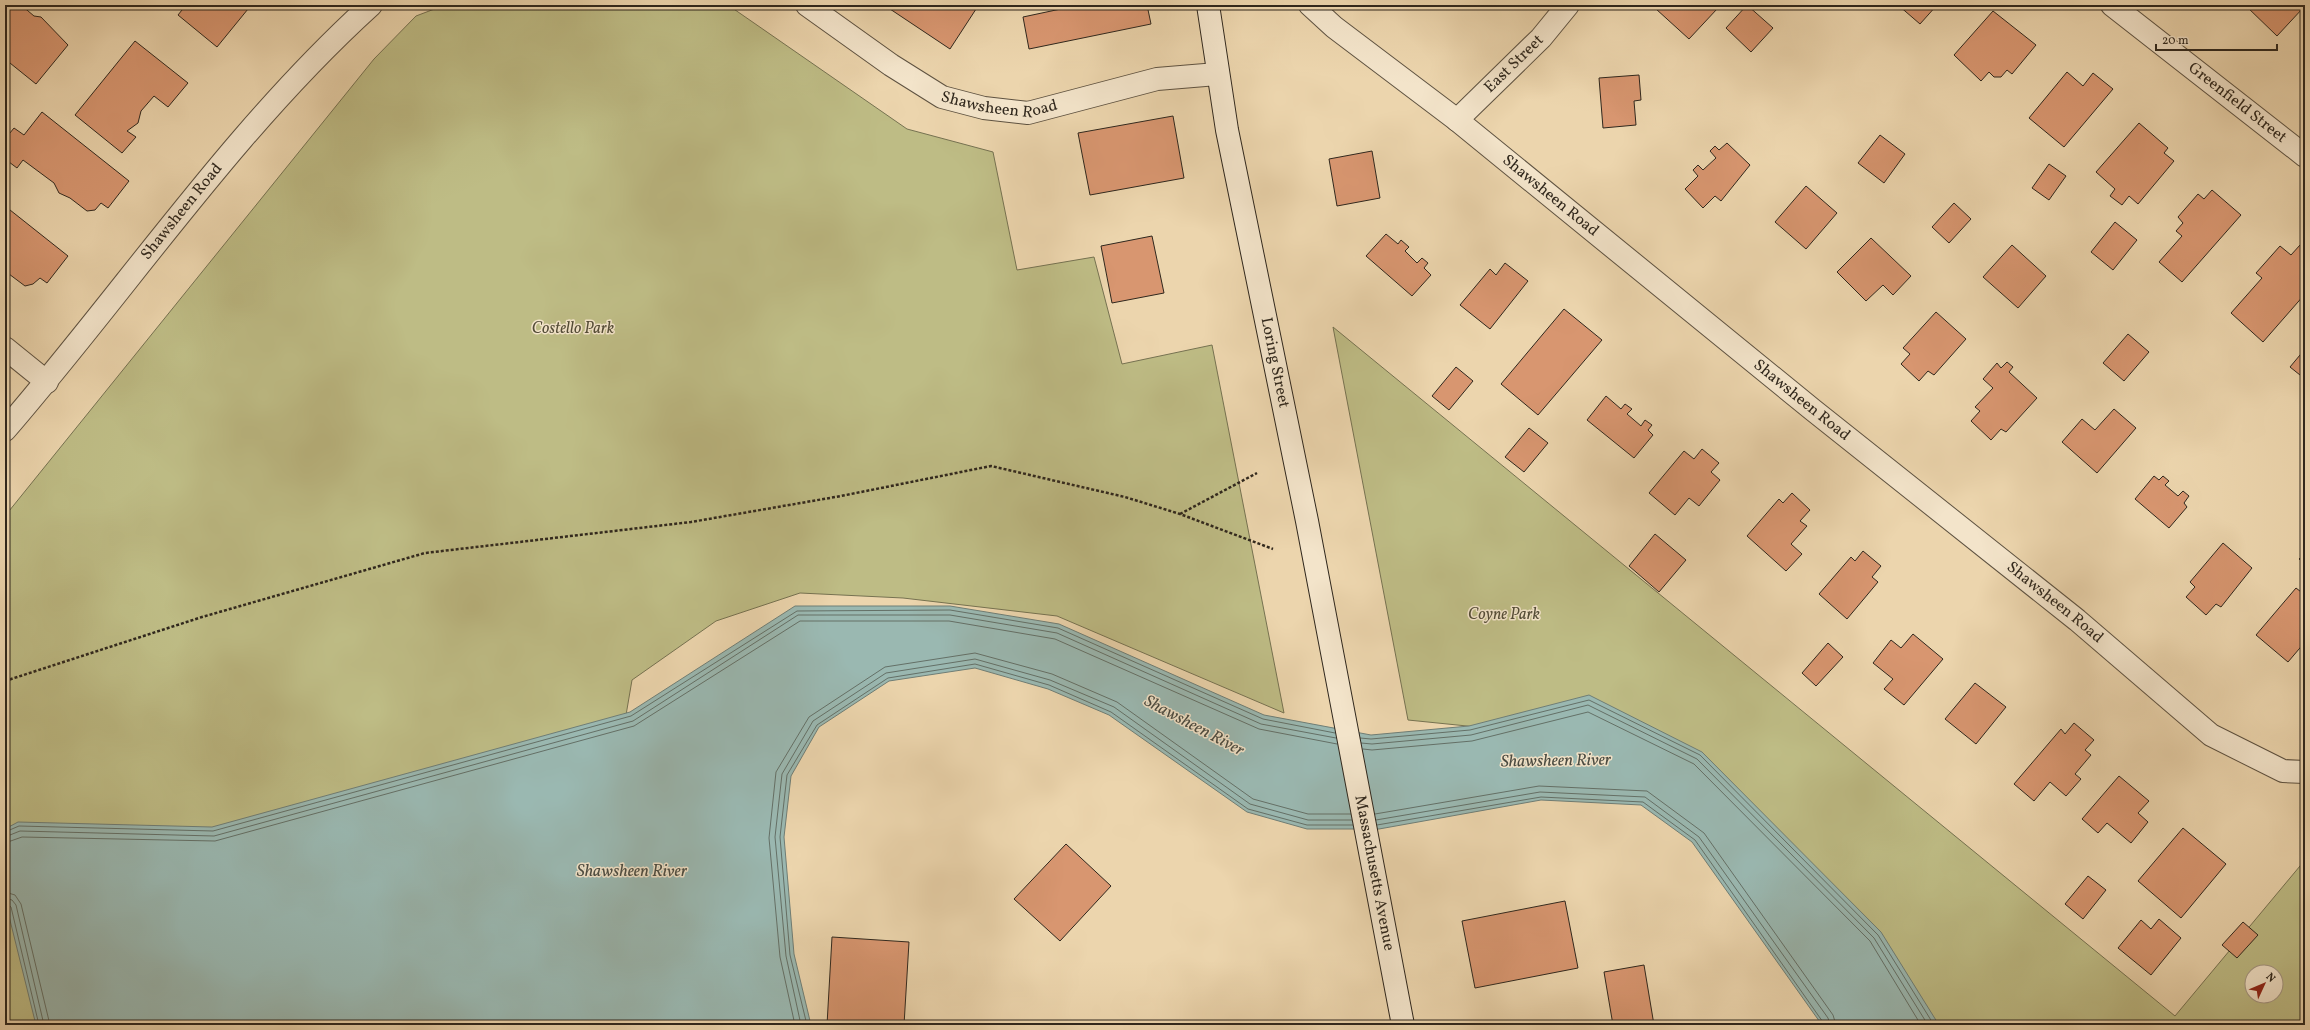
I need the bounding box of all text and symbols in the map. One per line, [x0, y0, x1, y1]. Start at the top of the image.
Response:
scale bar [2156, 26, 2277, 52]
street label: East Street [1480, 30, 1549, 98]
text: 20 m [2162, 33, 2189, 49]
street label: Greenfield Street [2183, 57, 2291, 149]
street label: Shawsheen Road [938, 86, 1060, 125]
street label: Shawsheen Road [1497, 150, 1603, 242]
street label: Shawsheen Road [136, 159, 228, 265]
street label: Loring Street [1255, 315, 1295, 410]
park label: Costello Park [532, 318, 615, 340]
street label: Shawsheen Road [1748, 355, 1855, 446]
street label: Shawsheen Road [2002, 557, 2108, 649]
park label: Coyne Park [1468, 604, 1541, 626]
water label: Shawsheen River [1140, 690, 1249, 762]
water label: Shawsheen River [1501, 749, 1612, 773]
street label: Massachusetts Avenue [1348, 794, 1400, 953]
water label: Shawsheen River [577, 860, 688, 883]
north arrow [2244, 964, 2284, 1004]
text: N [2262, 970, 2278, 986]

